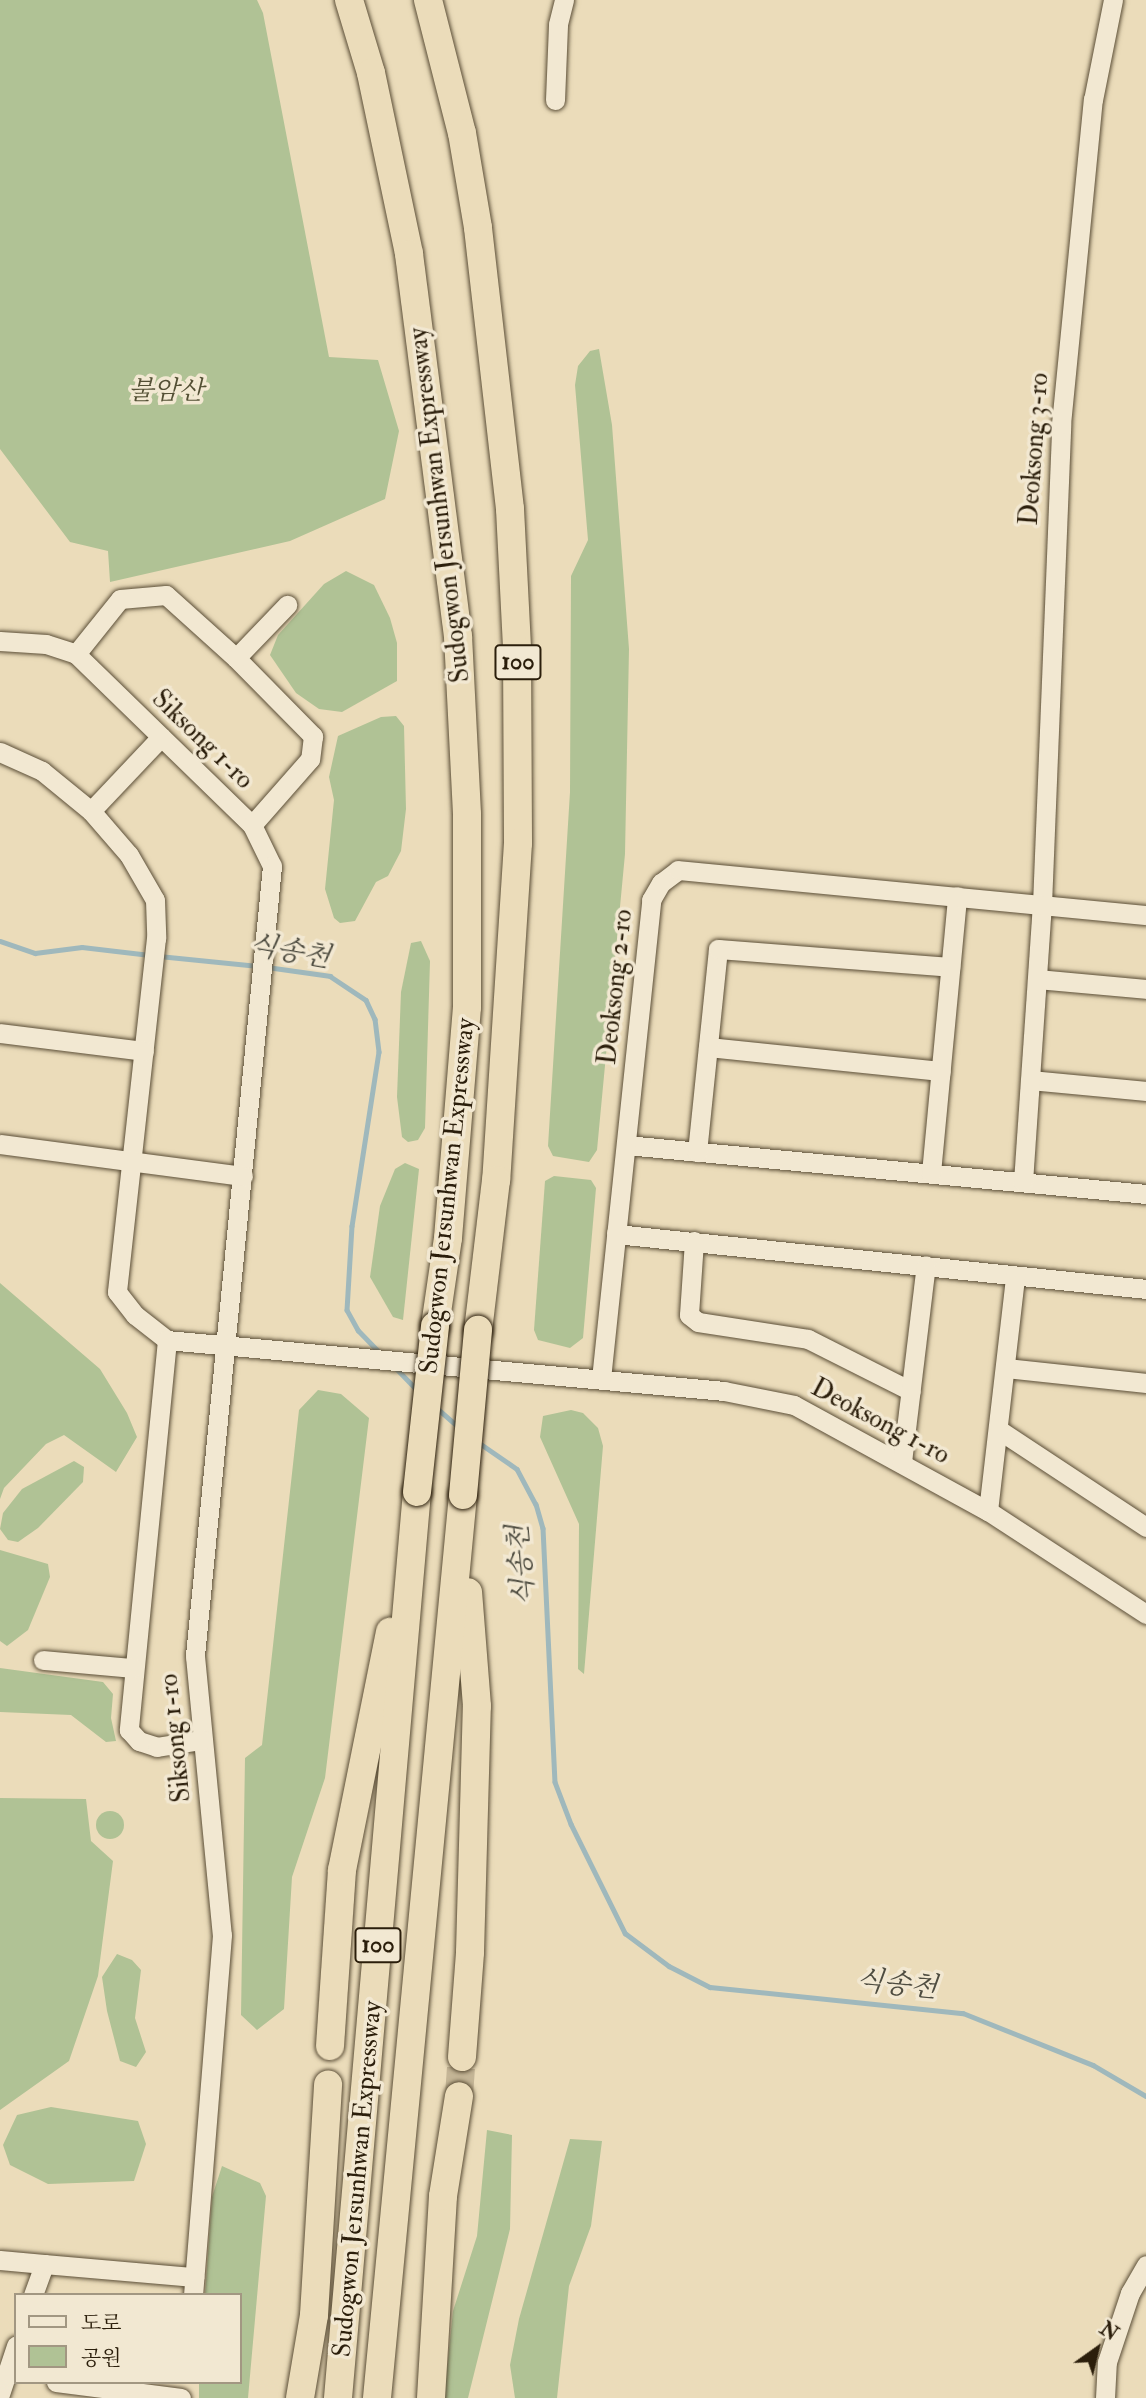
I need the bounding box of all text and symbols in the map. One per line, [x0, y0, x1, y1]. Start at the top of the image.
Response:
street label: Sudogwon Je1sunhwan Expressway [403, 326, 477, 684]
street label: Deoksong 3-ro [1014, 372, 1056, 526]
park label: 불암산 [128, 376, 204, 408]
road number: 100 [494, 642, 542, 682]
street label: Siksong 1-ro [145, 684, 259, 796]
street label: Deoksong 2-ro [592, 908, 640, 1066]
water label: 식송천 [247, 928, 333, 976]
street label: Sudogwon Je1sunhwan Expressway [414, 1017, 482, 1375]
street label: Deoksong 1-ro [805, 1373, 955, 1471]
water label: 식송천 [502, 1523, 542, 1607]
street label: Siksong 1-ro [154, 1672, 198, 1804]
road number: 100 [354, 1924, 402, 1966]
water label: 식송천 [855, 1964, 939, 2006]
street label: Sudogwon Je1sunhwan Expressway [327, 2000, 389, 2358]
legend [14, 2293, 242, 2384]
text: 도로 [81, 2310, 122, 2337]
north arrow [1062, 2314, 1132, 2384]
text: N [1095, 2317, 1123, 2346]
text: 공원 [81, 2345, 122, 2372]

